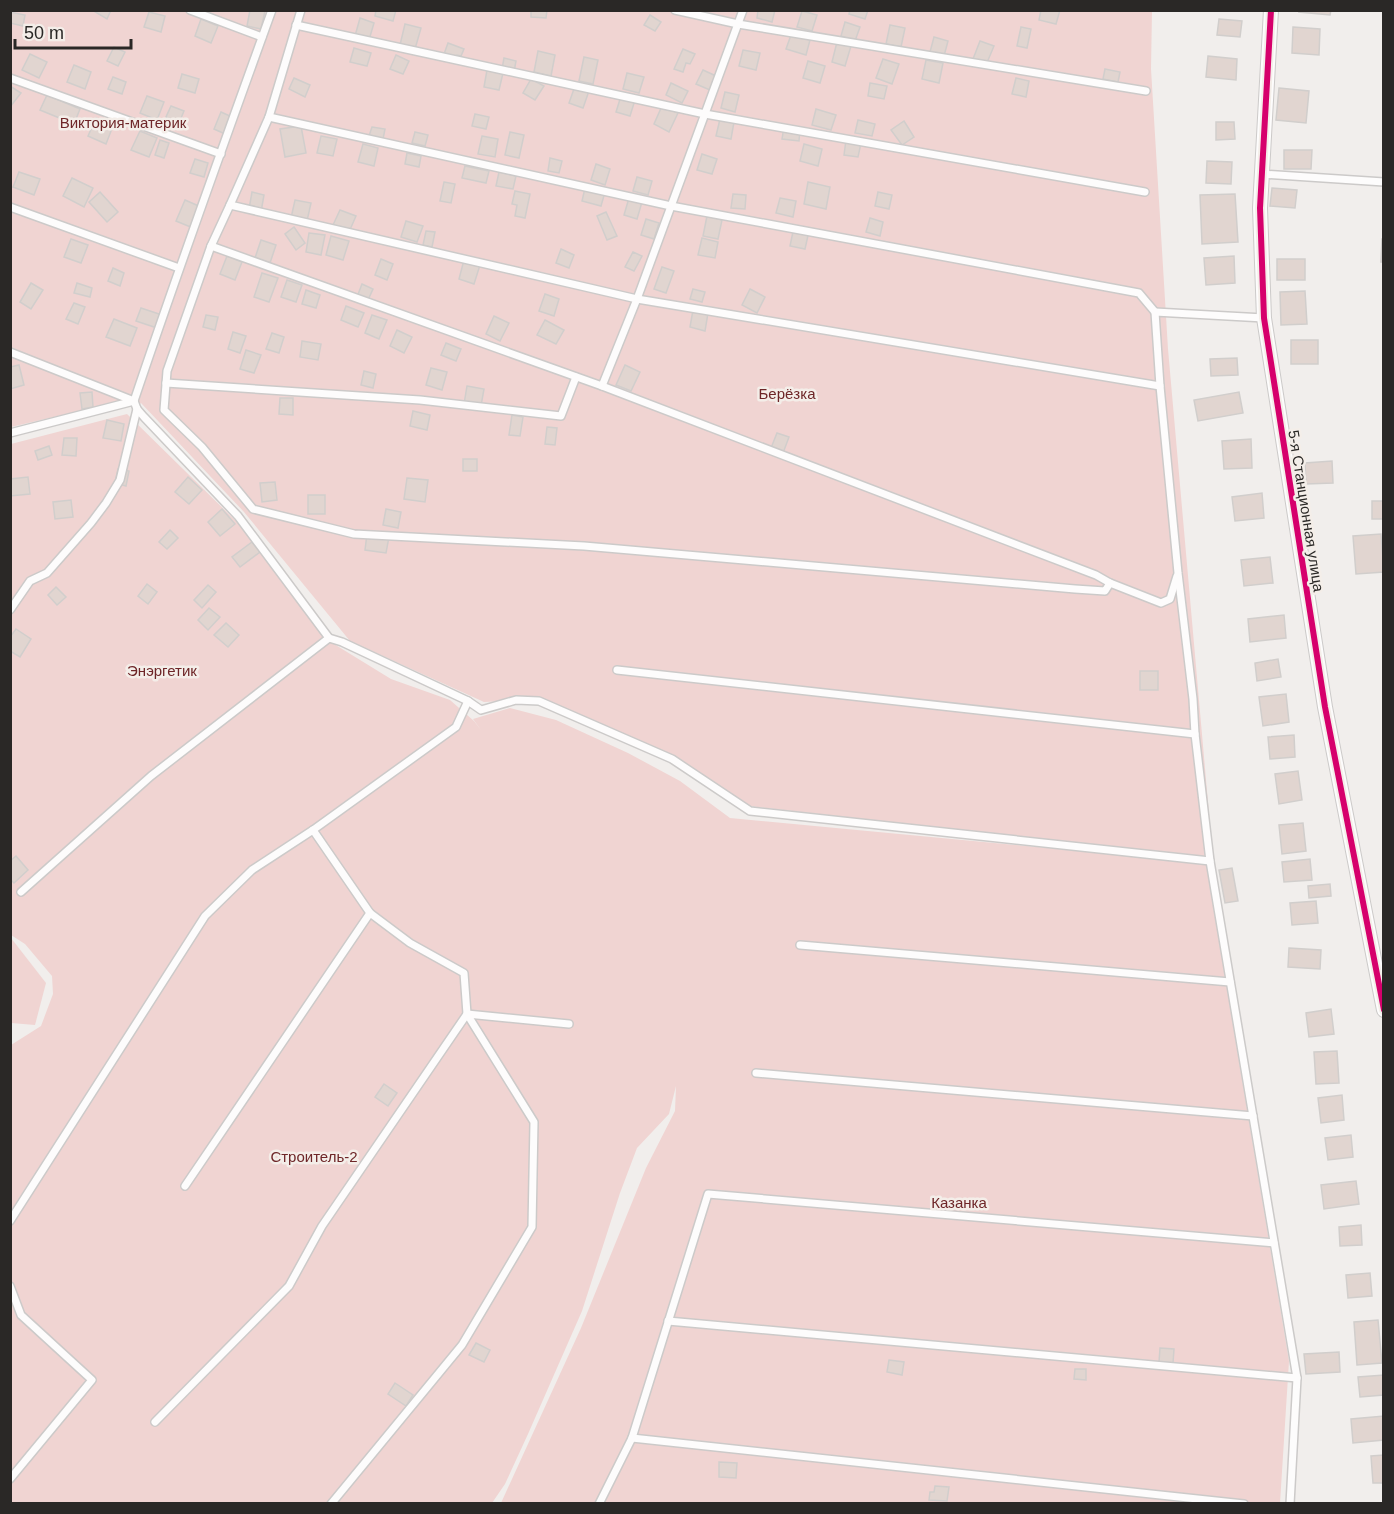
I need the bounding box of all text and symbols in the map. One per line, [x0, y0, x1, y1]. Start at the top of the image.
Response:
scale bar [15, 12, 130, 50]
text: 50 m [24, 23, 64, 43]
park label: Виктория-материк [60, 114, 187, 131]
park label: Берёзка [759, 385, 816, 402]
street label: 5-я Станционная улица [1285, 429, 1328, 594]
park label: Энэргетик [127, 662, 197, 679]
park label: Строитель-2 [270, 1148, 358, 1165]
park label: Казанка [931, 1194, 987, 1211]

